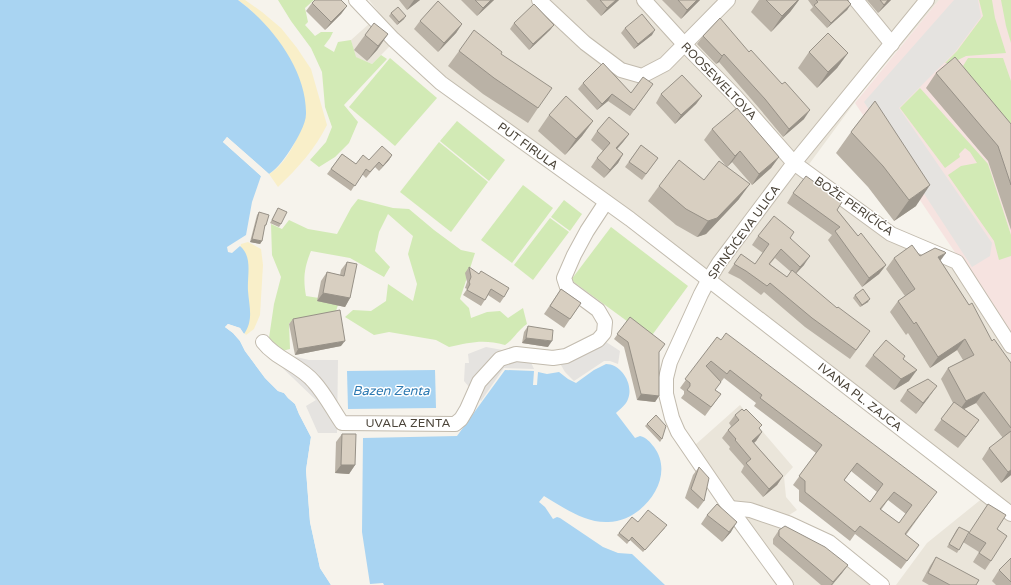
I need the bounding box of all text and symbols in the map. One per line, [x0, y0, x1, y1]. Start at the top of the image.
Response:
street label: ROOSEWELTOVA [678, 39, 760, 123]
street label: PUT FIRULA [495, 119, 561, 173]
street label: BOŽE PERIČIĆA [812, 174, 896, 238]
street label: SPINČIĆEVA ULICA [705, 182, 783, 282]
street label: IVANA PL. ZAJCA [815, 360, 905, 434]
water label: Bazen Zenta [352, 383, 430, 399]
street label: UVALA ZENTA [365, 416, 451, 430]

